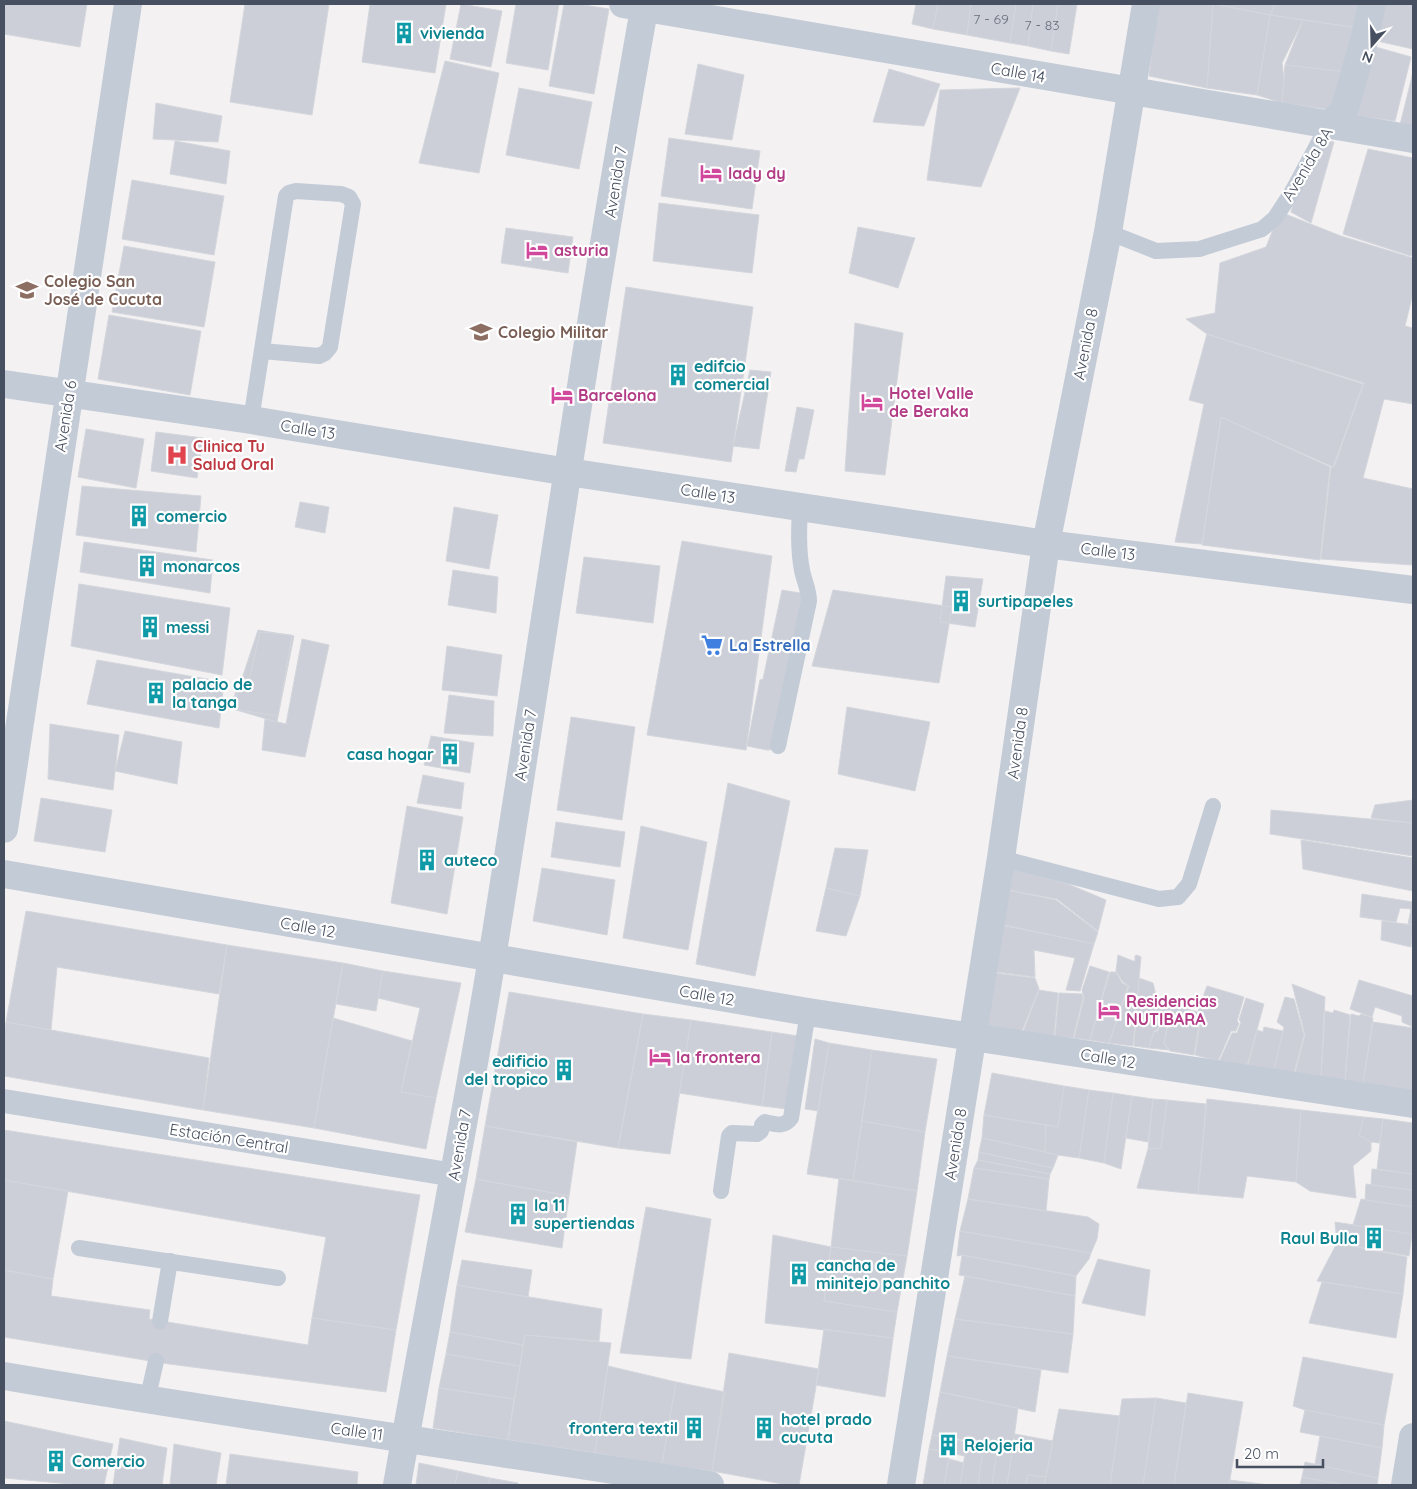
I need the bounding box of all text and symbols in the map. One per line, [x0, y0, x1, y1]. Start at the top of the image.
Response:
house number: 7 - 69 [973, 10, 1009, 28]
house number: 7 - 83 [1024, 16, 1060, 34]
building icon: vivienda [391, 20, 417, 46]
north arrow [1347, 20, 1397, 70]
place label: vivienda [420, 23, 485, 43]
text: N [1360, 47, 1375, 67]
street label: Calle 14 [989, 57, 1047, 87]
street label: Avenida 8A [1277, 123, 1337, 205]
street label: Avenida 7 [599, 145, 631, 219]
hotel icon: lady dy [698, 160, 724, 186]
place label: lady dy [728, 163, 786, 183]
hotel icon: asturia [524, 237, 550, 263]
place label: asturia [554, 240, 608, 260]
place label: Colegio San José de Cucuta [44, 271, 162, 309]
school or university icon: Colegio San José de Cucuta [14, 277, 40, 303]
street label: Avenida 8 [1068, 307, 1102, 381]
school or university icon: Colegio Militar [468, 319, 494, 345]
place label: Colegio Militar [498, 322, 609, 342]
place label: edifcio comercial [694, 356, 770, 394]
building icon: edifcio comercial [665, 362, 691, 388]
street label: Avenida 6 [49, 378, 81, 453]
hotel icon: Barcelona [549, 382, 575, 408]
place label: Hotel Valle de Beraka [889, 383, 974, 421]
place label: Barcelona [578, 385, 657, 405]
hotel icon: Hotel Valle de Beraka [859, 389, 885, 415]
street label: Calle 13 [279, 415, 337, 443]
place label: Clinica Tu Salud Oral [193, 436, 274, 474]
hospital icon: Clinica Tu Salud Oral [164, 442, 190, 468]
street label: Calle 13 [679, 479, 737, 507]
building icon: comercio [126, 503, 152, 529]
place label: comercio [156, 506, 227, 526]
street label: Calle 13 [1079, 538, 1137, 564]
building icon: monarcos [134, 553, 160, 579]
place label: monarcos [163, 556, 240, 576]
building icon: surtipapeles [948, 588, 974, 614]
place label: surtipapeles [978, 591, 1074, 611]
building icon: messi [137, 614, 163, 640]
place label: messi [166, 617, 209, 637]
supermarket icon: La Estrella [699, 632, 725, 658]
place label: La Estrella [729, 635, 811, 655]
place label: palacio de la tanga [172, 674, 253, 712]
building icon: palacio de la tanga [143, 680, 169, 706]
street label: Avenida 8 [1002, 706, 1032, 780]
street label: Avenida 7 [509, 708, 541, 782]
building icon: casa hogar [437, 741, 463, 767]
place label: casa hogar [347, 744, 434, 764]
building icon: auteco [414, 847, 440, 873]
place label: auteco [444, 850, 498, 870]
street label: Calle 12 [279, 912, 337, 942]
street label: Calle 12 [678, 980, 736, 1010]
place label: Residencias NUTIBARA [1126, 991, 1217, 1029]
hotel icon: Residencias NUTIBARA [1096, 997, 1122, 1023]
hotel icon: la frontera [647, 1044, 673, 1070]
street label: Calle 12 [1079, 1044, 1137, 1072]
place label: la frontera [676, 1047, 761, 1067]
place label: edificio del tropico [464, 1051, 548, 1089]
building icon: edificio del tropico [551, 1057, 577, 1083]
street label: Avenida 8 [939, 1107, 971, 1181]
street label: Avenida 7 [443, 1108, 475, 1182]
street label: Estación Central [168, 1119, 290, 1157]
place label: la 11 supertiendas [534, 1195, 635, 1233]
building icon: la 11 supertiendas [505, 1201, 531, 1227]
building icon: Raul Bulla [1361, 1225, 1387, 1251]
place label: Raul Bulla [1280, 1228, 1358, 1248]
place label: cancha de minitejo panchito [816, 1255, 950, 1293]
building icon: cancha de minitejo panchito [786, 1261, 812, 1287]
place label: hotel prado cucuta [781, 1409, 872, 1447]
building icon: frontera textil [681, 1415, 707, 1441]
building icon: hotel prado cucuta [751, 1415, 777, 1441]
street label: Calle 11 [330, 1417, 384, 1445]
place label: frontera textil [569, 1418, 678, 1438]
building icon: Relojeria [935, 1432, 961, 1458]
place label: Relojeria [964, 1435, 1033, 1455]
scale bar [1237, 1436, 1323, 1468]
text: 20 m [1244, 1444, 1279, 1463]
building icon: Comercio [43, 1448, 69, 1474]
place label: Comercio [72, 1451, 145, 1471]

